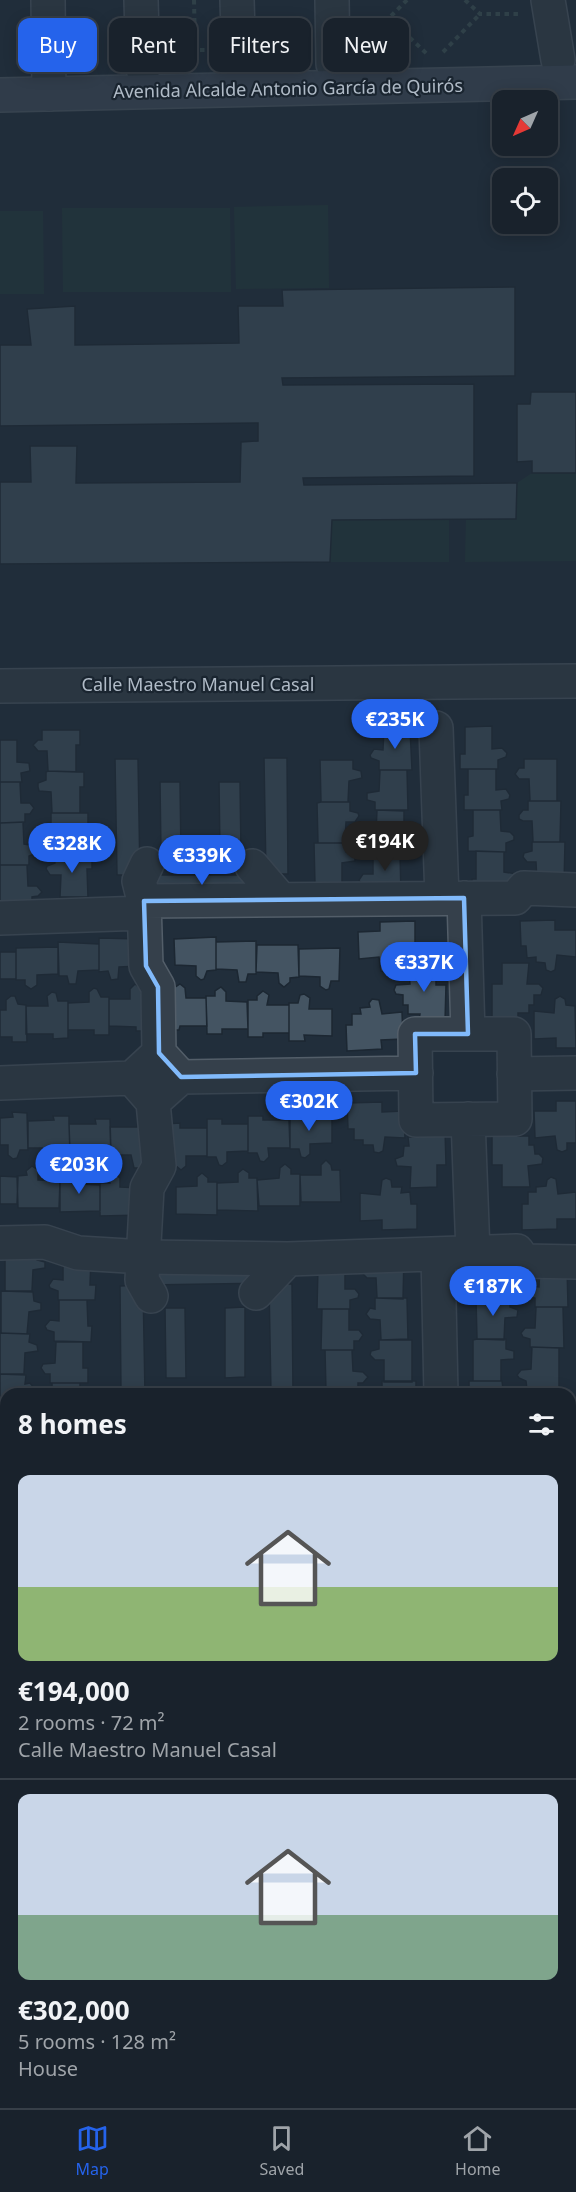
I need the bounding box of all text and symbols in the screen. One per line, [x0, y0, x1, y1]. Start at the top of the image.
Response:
chip: Buy [18, 18, 97, 72]
chip: Rent [109, 18, 197, 72]
chip: Filters [209, 18, 311, 72]
chip: New [323, 18, 409, 72]
street label: Avenida Alcalde Antonio García de Quirós [113, 73, 463, 103]
north arrow [492, 90, 558, 156]
map controls [492, 90, 558, 234]
button: locate [492, 168, 558, 234]
street label: Calle Maestro Manuel Casal [82, 672, 314, 696]
pin: €235K [353, 699, 437, 750]
text: €235K [365, 705, 425, 732]
pin: €194K [343, 821, 427, 872]
pin: €328K [30, 823, 114, 874]
text: €194K [355, 827, 415, 854]
text: €328K [42, 829, 102, 856]
pin: €339K [160, 835, 244, 886]
text: €339K [172, 841, 232, 868]
pin: €337K [382, 942, 466, 993]
text: €337K [394, 948, 454, 975]
pin: €302K [267, 1081, 351, 1132]
text: €302K [279, 1087, 339, 1114]
pin: €203K [37, 1144, 121, 1195]
text: €203K [49, 1150, 109, 1177]
pin: €187K [451, 1266, 535, 1317]
text: €187K [463, 1272, 523, 1299]
text: 8 homes [18, 1406, 127, 1442]
icon: filters [525, 1408, 558, 1441]
icon: home [234, 1514, 342, 1622]
text: €194,000 [18, 1673, 130, 1709]
text: 2 rooms · 72 m² [18, 1709, 165, 1736]
text: Calle Maestro Manuel Casal [18, 1736, 277, 1763]
icon: home [234, 1833, 342, 1941]
text: €302,000 [18, 1992, 130, 2028]
text: 5 rooms · 128 m² [18, 2028, 176, 2055]
text: House [18, 2055, 78, 2082]
tab: Map [75, 2122, 109, 2180]
tab: Saved [260, 2122, 304, 2180]
tab: Home [455, 2122, 501, 2180]

